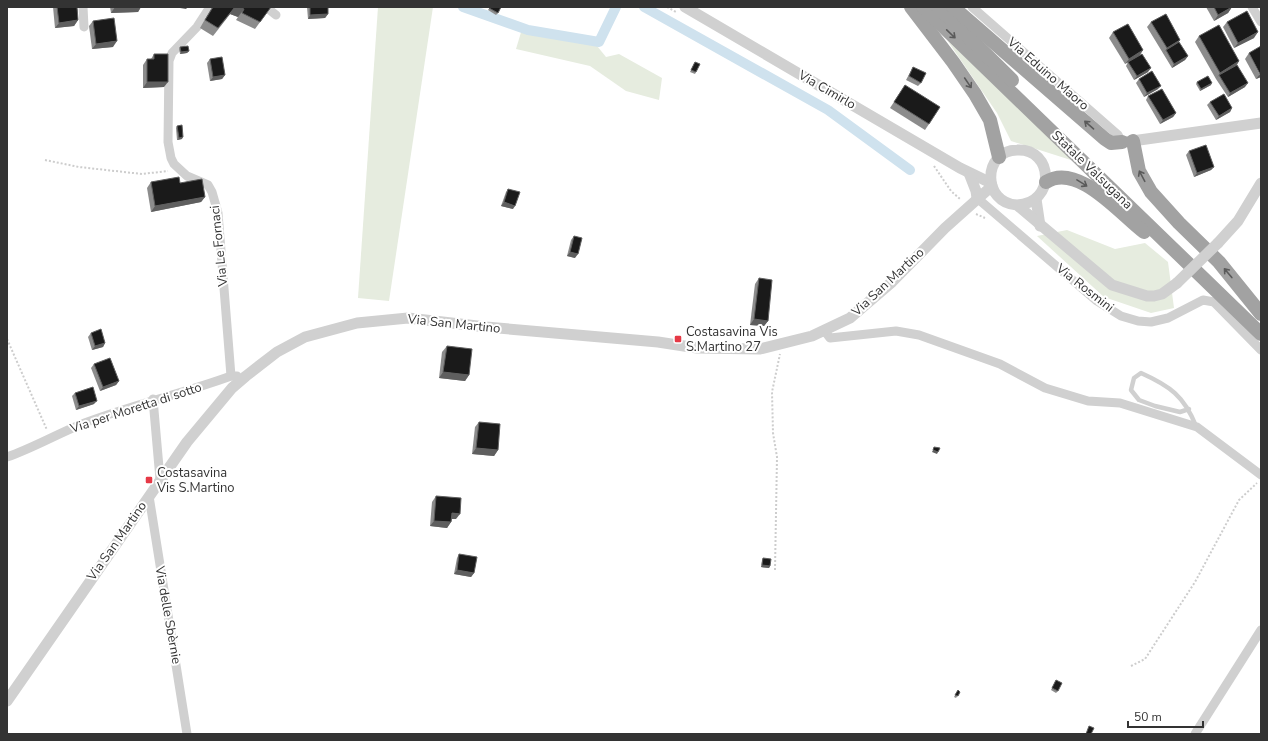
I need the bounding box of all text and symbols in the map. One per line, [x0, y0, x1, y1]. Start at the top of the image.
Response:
one-way arrow [946, 29, 956, 39]
street label: Via Eduino Maoro [1003, 33, 1093, 114]
street label: Via Cimirlo [794, 66, 859, 114]
one-way arrow [964, 77, 972, 88]
one-way arrow [1084, 121, 1094, 130]
street label: Statale Valsugana [1048, 127, 1136, 213]
one-way arrow [1138, 170, 1146, 182]
one-way arrow [1076, 180, 1088, 188]
street label: Via Le Fornaci [206, 205, 232, 288]
street label: Via San Martino [847, 244, 928, 321]
street label: Via Rosmini [1052, 259, 1118, 316]
one-way arrow [1223, 268, 1232, 278]
street label: Via San Martino [406, 310, 501, 338]
place label: Costasavina Vis S.Martino 27 [686, 323, 778, 356]
marker: Costasavina Vis S.Martino 27 [673, 334, 683, 344]
street label: Via per Moretta di sotto [67, 378, 204, 438]
place label: Costasavina Vis S.Martino [156, 464, 235, 497]
marker: Costasavina Vis S.Martino [144, 475, 154, 485]
street label: Via San Martino [82, 498, 151, 585]
street label: Via delle Sbèrnie [150, 564, 185, 665]
scale bar [1128, 703, 1203, 729]
text: 50 m [1134, 709, 1162, 725]

